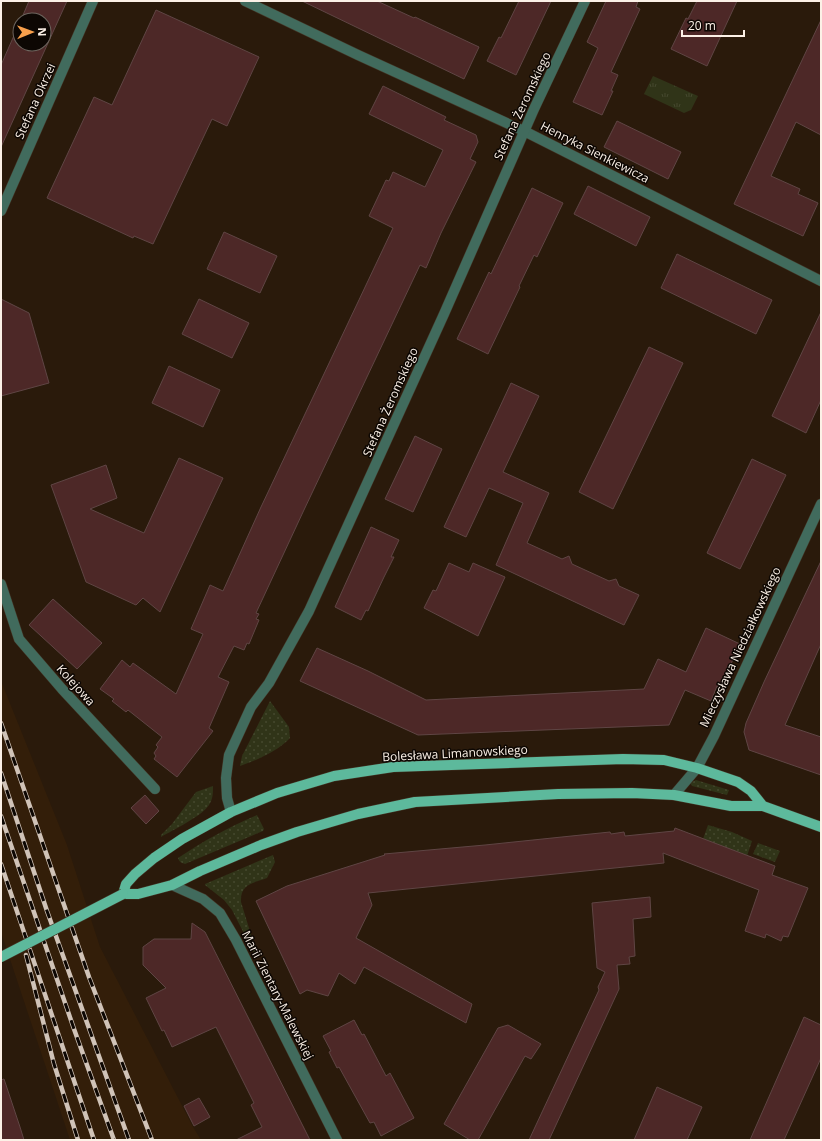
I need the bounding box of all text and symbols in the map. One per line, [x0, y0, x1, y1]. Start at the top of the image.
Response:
north arrow [12, 12, 52, 52]
scale bar [682, 12, 744, 38]
text: 20 m [688, 17, 716, 34]
text: N [35, 27, 50, 36]
street label: Stefana Żeromskiego [489, 49, 555, 163]
street label: Stefana Okrzei [11, 60, 59, 142]
street label: Henryka Sienkiewicza [538, 117, 652, 187]
street label: Stefana Żeromskiego [358, 345, 422, 459]
street label: Mieczysława Niedziałkowskiego [695, 564, 785, 730]
street label: Kolejowa [53, 661, 99, 709]
street label: Bolesława Limanowskiego [382, 741, 528, 765]
street label: Marii Zientary-Malewskiej [238, 928, 318, 1062]

